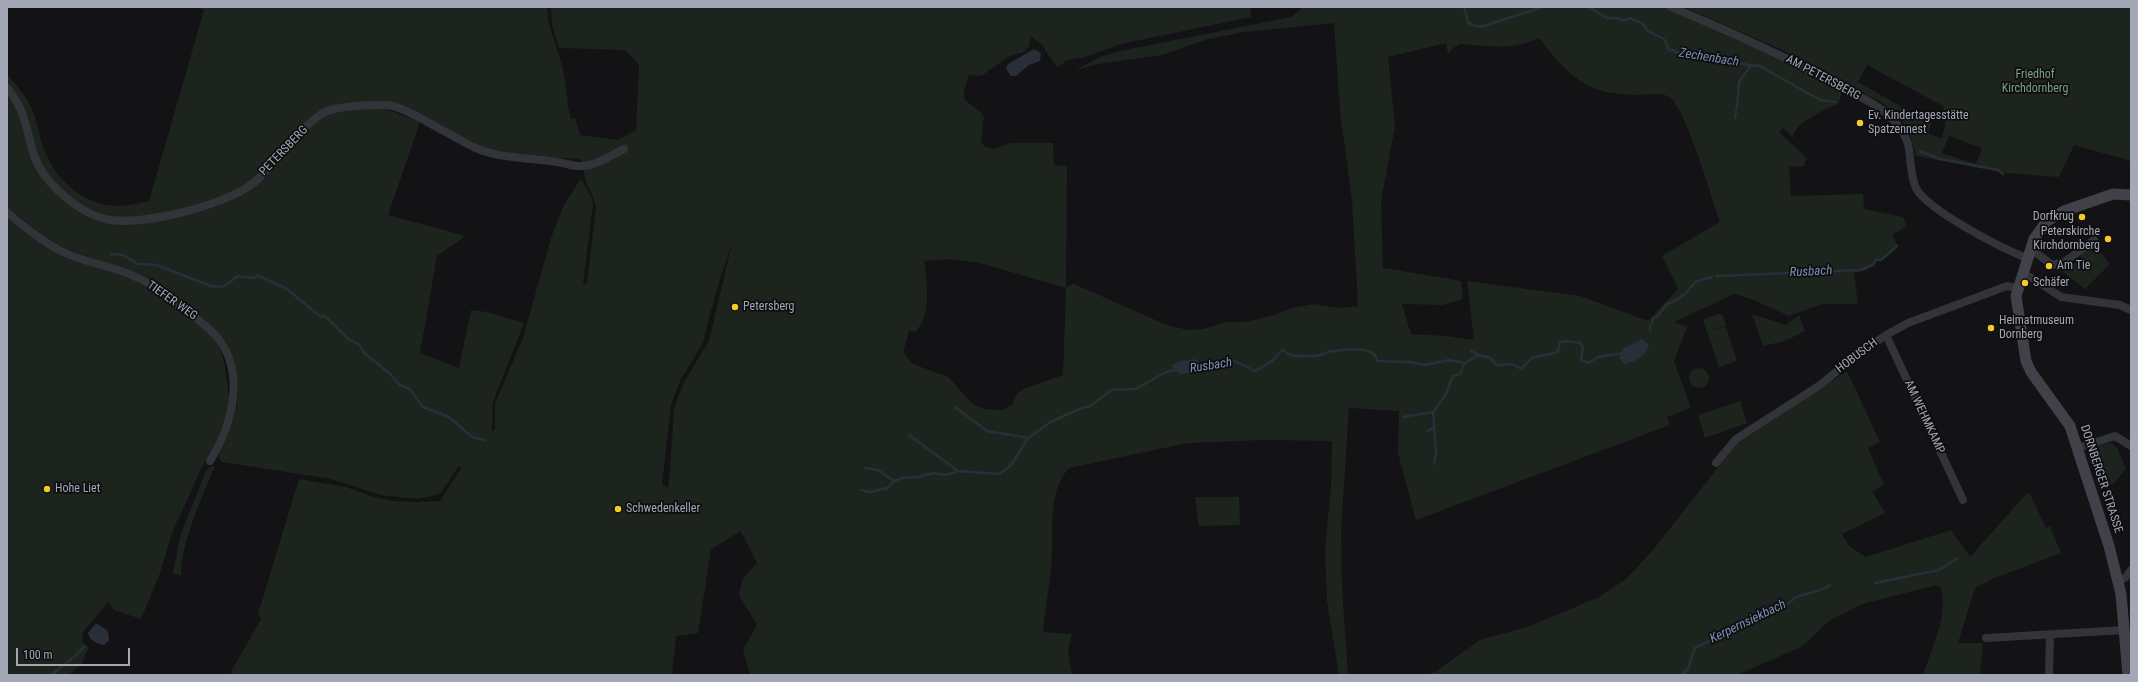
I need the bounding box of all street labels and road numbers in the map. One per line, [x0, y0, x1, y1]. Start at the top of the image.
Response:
street label: AM PETERSBERG [1783, 52, 1863, 104]
street label: PETERSBERG [257, 123, 311, 179]
street label: TIEFER WEG [144, 278, 200, 324]
street label: HOBUSCH [1833, 336, 1881, 376]
street label: AM WEHMKAMP [1901, 378, 1947, 456]
street label: DORNBERGER STRASSE [2077, 423, 2125, 535]

